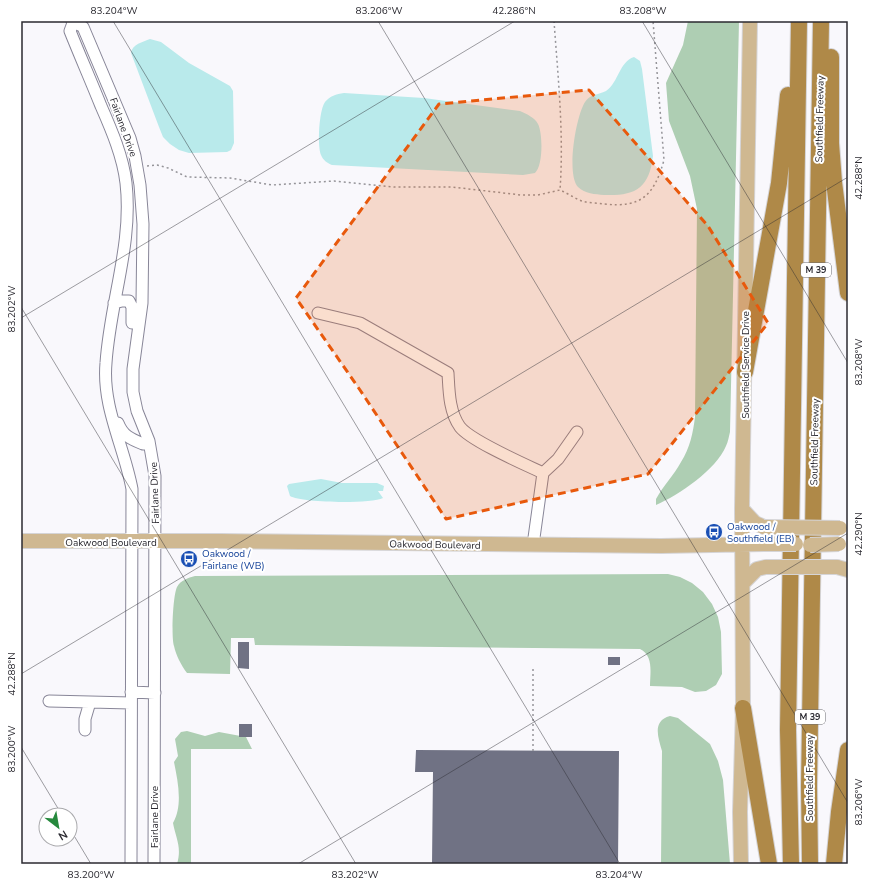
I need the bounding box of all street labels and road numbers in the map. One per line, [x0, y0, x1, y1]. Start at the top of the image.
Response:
street label: Southfield Freeway [812, 75, 828, 163]
street label: Fairlane Drive [106, 96, 140, 159]
road number: M 39 [801, 263, 831, 277]
street label: Southfield Service Drive [739, 311, 753, 419]
street label: Southfield Freeway [807, 398, 823, 486]
street label: Fairlane Drive [147, 462, 163, 524]
street label: Oakwood Boulevard [65, 536, 157, 550]
street label: Oakwood Boulevard [389, 537, 481, 553]
road number: M 39 [795, 710, 825, 724]
street label: Southfield Freeway [803, 734, 817, 821]
street label: Fairlane Drive [148, 786, 162, 848]

